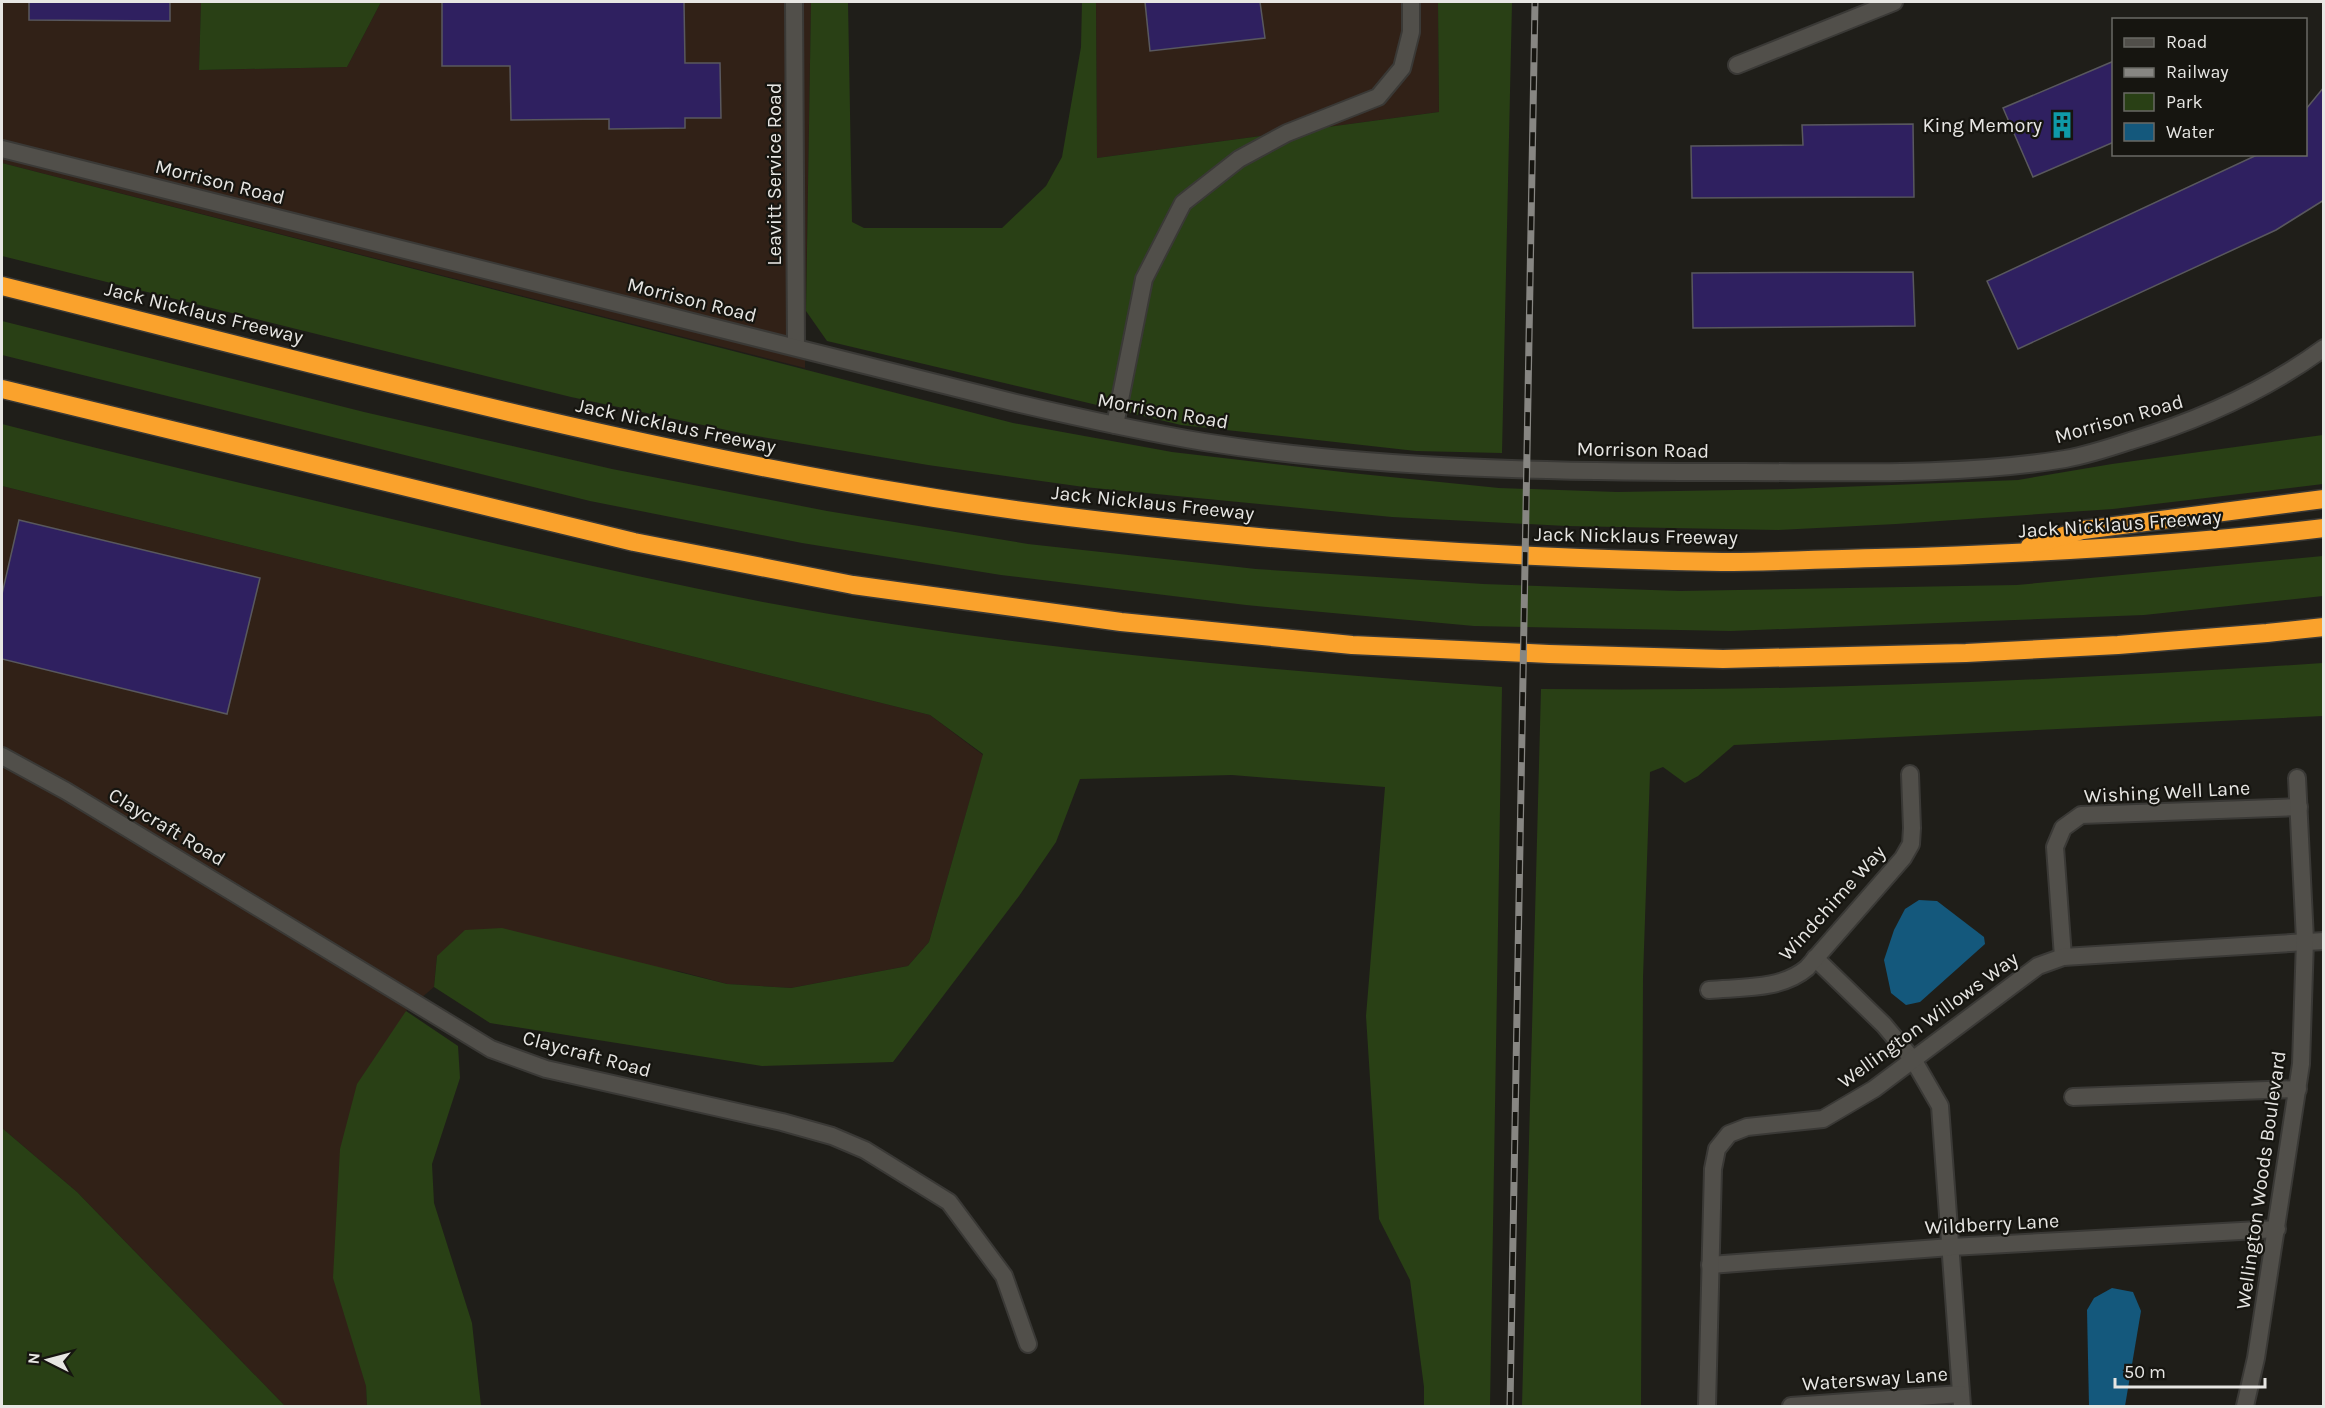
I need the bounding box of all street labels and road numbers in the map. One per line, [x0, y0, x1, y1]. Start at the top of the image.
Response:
street label: Leavitt Service Road [763, 82, 786, 266]
street label: Morrison Road [153, 155, 287, 209]
street label: Morrison Road [625, 273, 759, 327]
street label: Jack Nicklaus Freeway [102, 277, 306, 349]
street label: Morrison Road [1096, 388, 1230, 434]
street label: Morrison Road [2052, 390, 2186, 448]
street label: Jack Nicklaus Freeway [574, 394, 778, 458]
street label: Morrison Road [1577, 437, 1709, 463]
street label: Jack Nicklaus Freeway [1051, 481, 1255, 525]
street label: Jack Nicklaus Freeway [2018, 505, 2222, 543]
street label: Jack Nicklaus Freeway [1534, 523, 1738, 549]
street label: Wishing Well Lane [2083, 776, 2251, 808]
street label: Claycraft Road [105, 783, 229, 871]
street label: Windchime Way [1774, 841, 1890, 965]
street label: Wellington Willows Way [1834, 947, 2022, 1093]
street label: Claycraft Road [520, 1026, 654, 1082]
street label: Wellington Woods Boulevard [2231, 1049, 2291, 1311]
street label: Wildberry Lane [1924, 1209, 2060, 1239]
street label: Watersway Lane [1801, 1362, 1949, 1396]

